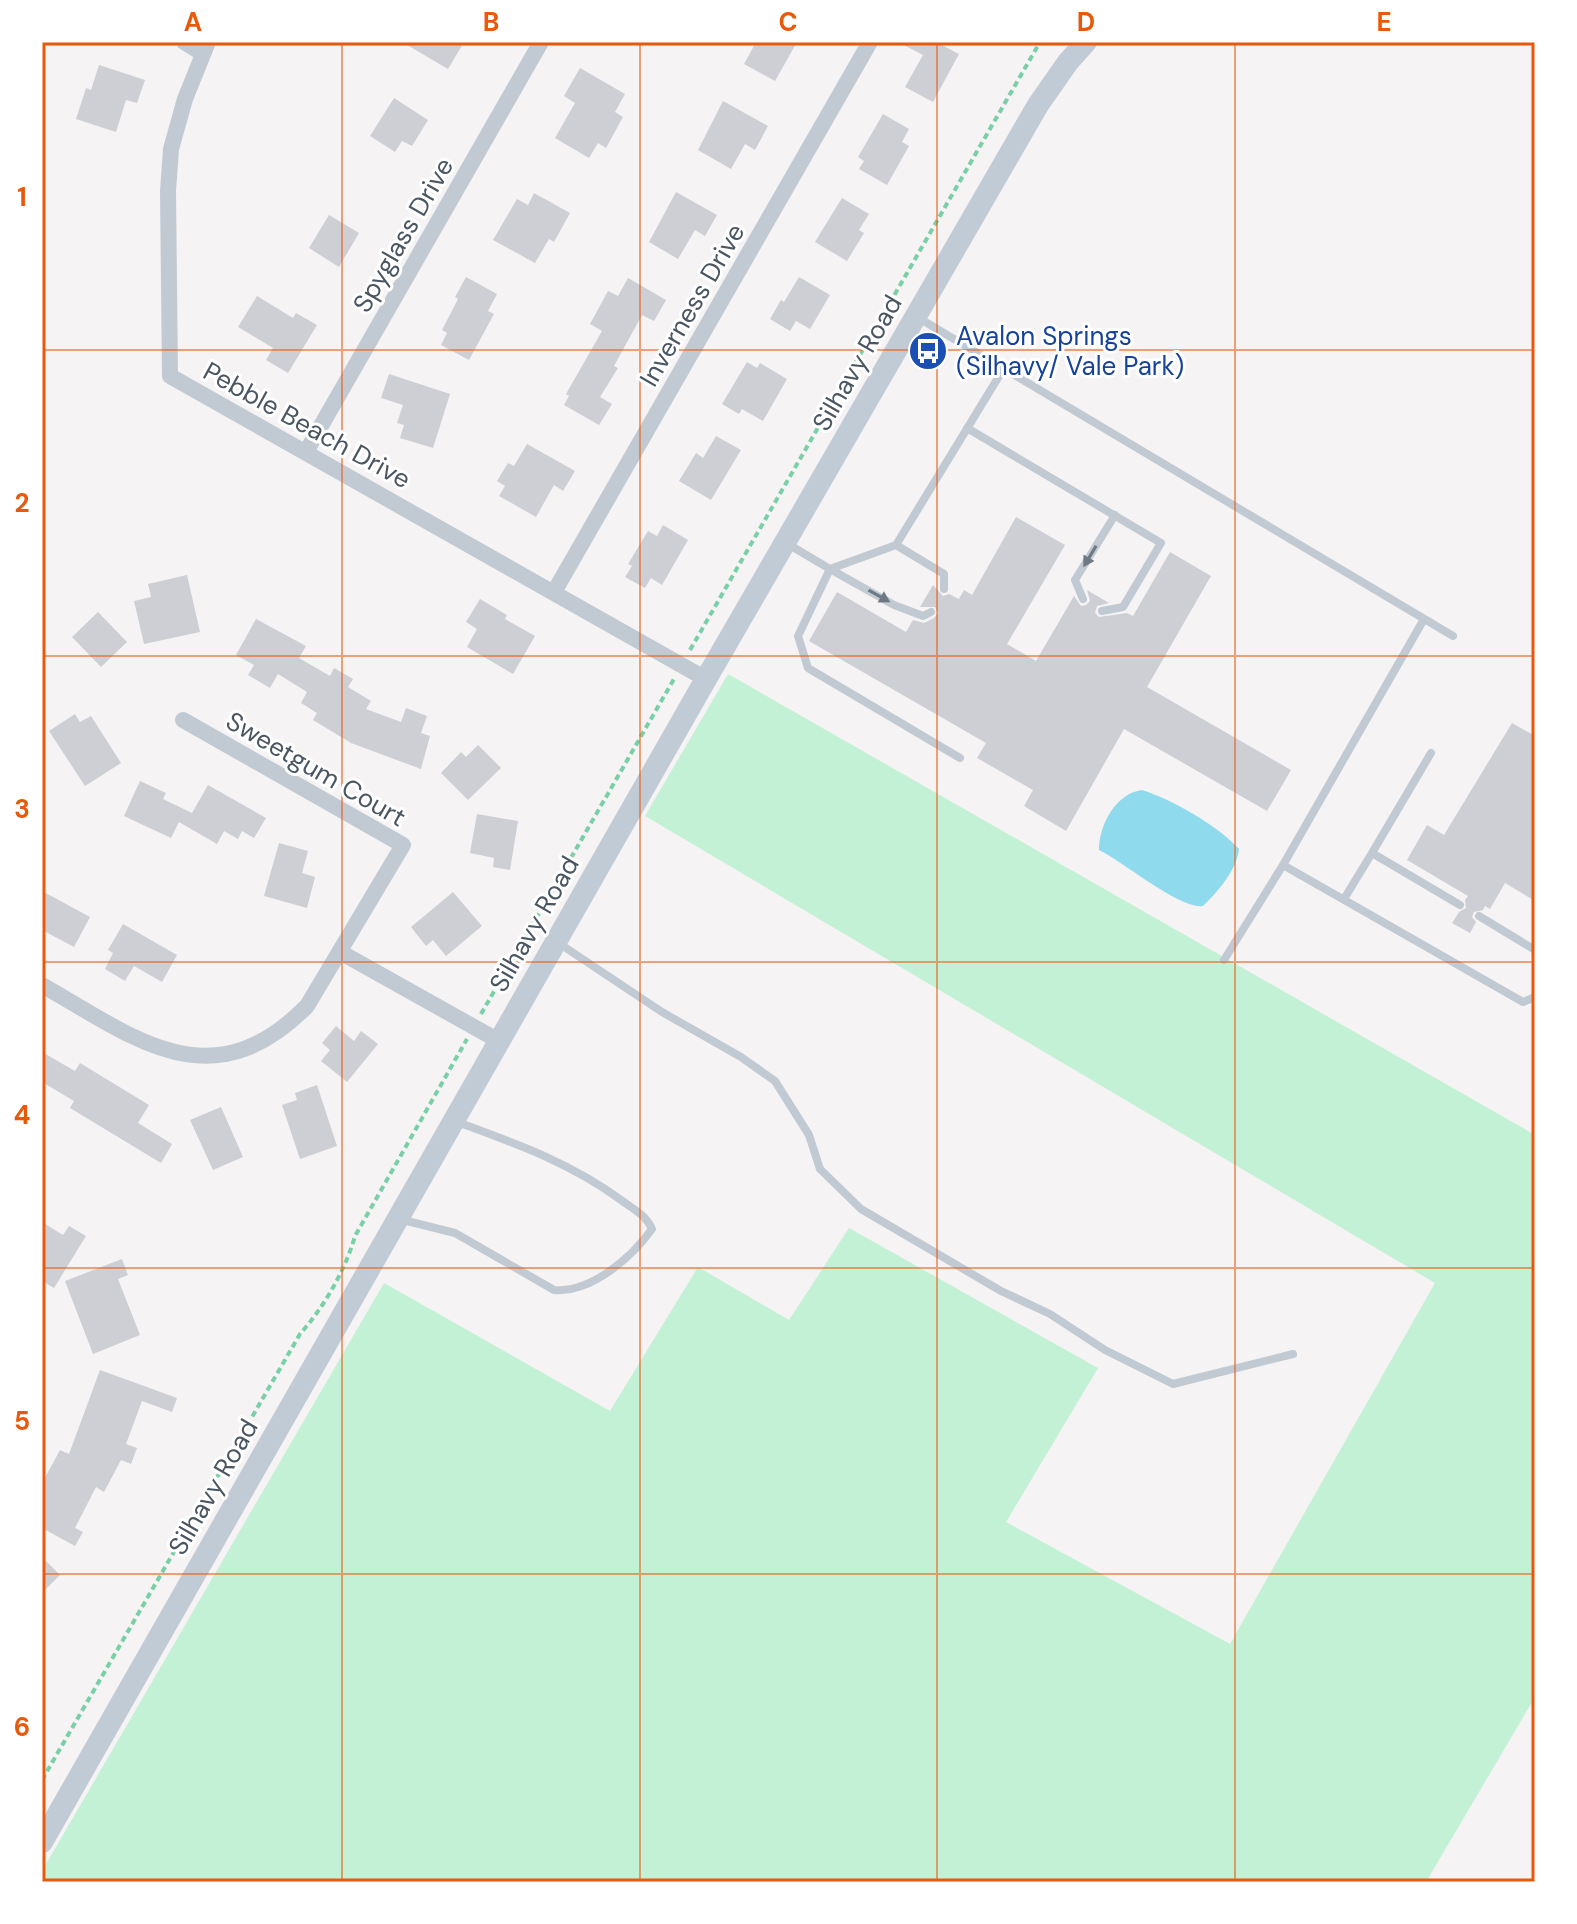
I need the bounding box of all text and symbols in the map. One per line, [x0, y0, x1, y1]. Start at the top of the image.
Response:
text: A [184, 5, 202, 39]
text: B [483, 5, 499, 39]
text: C [778, 5, 798, 39]
text: D [1077, 5, 1095, 39]
text: E [1376, 5, 1392, 39]
street label: Spyglass Drive [345, 152, 461, 318]
text: 1 [17, 180, 27, 214]
street label: Inverness Drive [632, 217, 752, 393]
street label: Silhavy Road [804, 289, 910, 437]
place label: Avalon Springs (Silhavy/ Vale Park) [956, 319, 1184, 383]
bus stop icon: Avalon Springs (Silhavy/ Vale Park) [907, 330, 949, 372]
street label: Pebble Beach Drive [197, 354, 417, 496]
text: 2 [14, 486, 30, 520]
one-way arrow [1083, 545, 1097, 567]
one-way arrow [868, 589, 890, 603]
street label: Sweetgum Court [220, 704, 412, 834]
text: 3 [14, 792, 30, 826]
street label: Silhavy Road [481, 850, 587, 998]
text: 4 [14, 1098, 30, 1132]
text: 5 [14, 1404, 30, 1438]
street label: Silhavy Road [160, 1413, 266, 1561]
text: 6 [14, 1710, 30, 1744]

